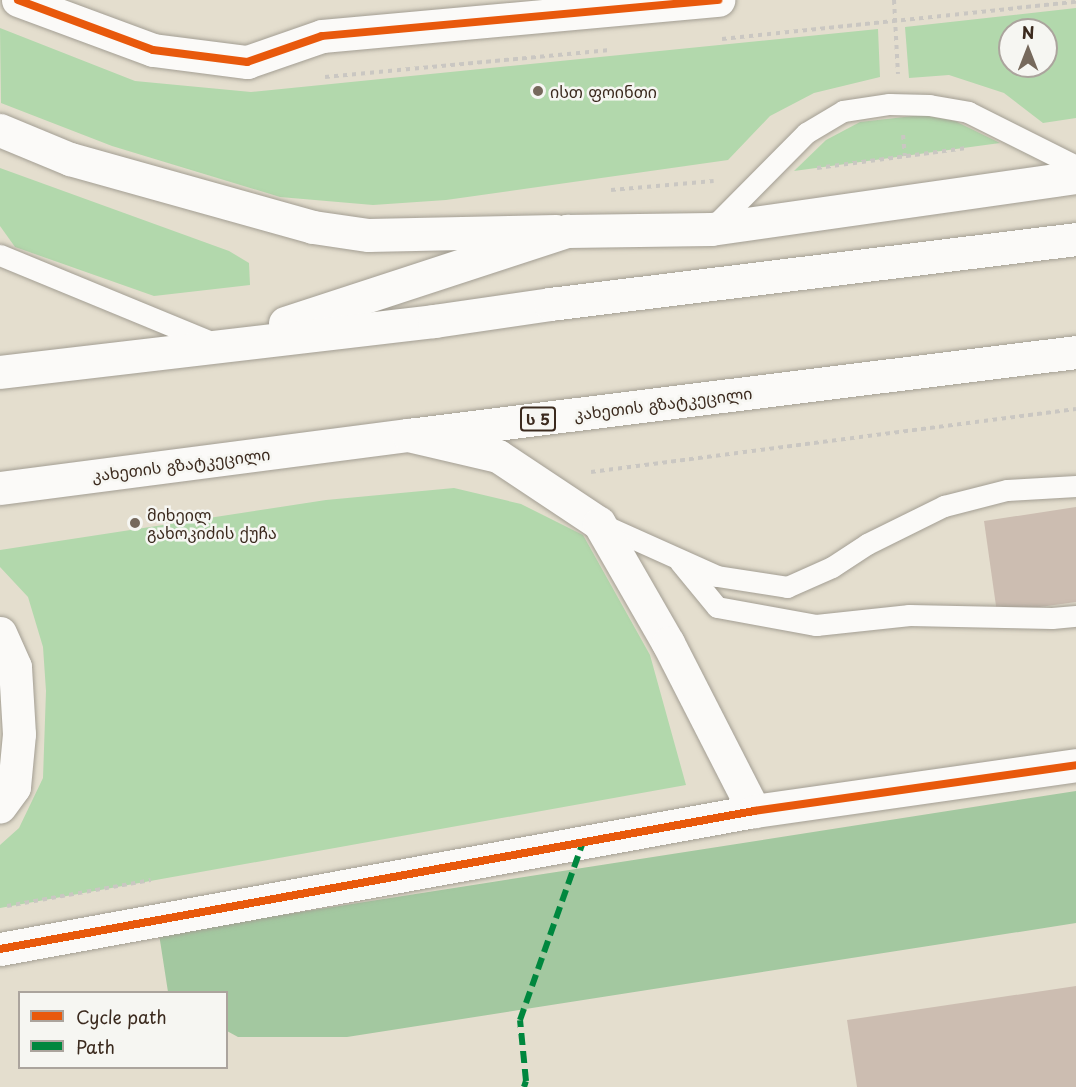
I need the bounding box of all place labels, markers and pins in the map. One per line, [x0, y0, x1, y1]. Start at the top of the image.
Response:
place label: ისთ ფოინთი [550, 81, 657, 101]
marker: ისთ ფოინთი [531, 84, 545, 98]
place label: მიხეილ გახოკიძის ქუჩა [147, 504, 277, 542]
marker: მიხეილ გახოკიძის ქუჩა [128, 516, 142, 530]

